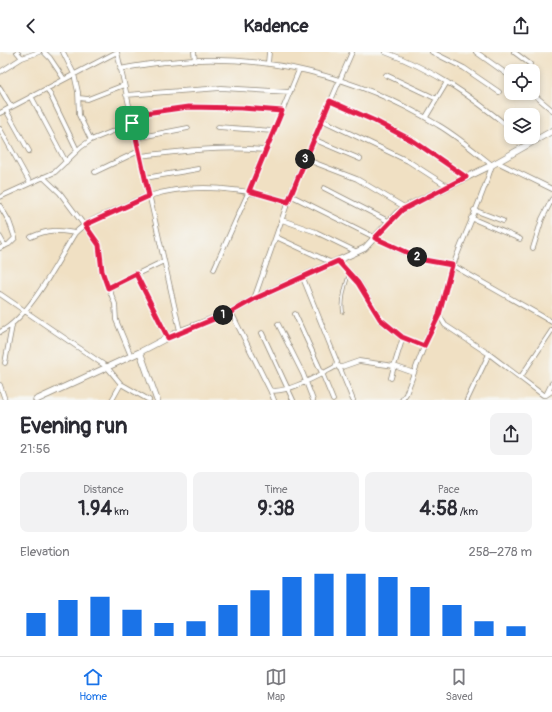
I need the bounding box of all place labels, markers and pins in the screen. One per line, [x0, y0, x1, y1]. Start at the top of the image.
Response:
pin [115, 106, 149, 140]
pin: 3 [295, 149, 315, 169]
pin: 2 [407, 247, 427, 267]
pin: 1 [213, 305, 233, 325]

